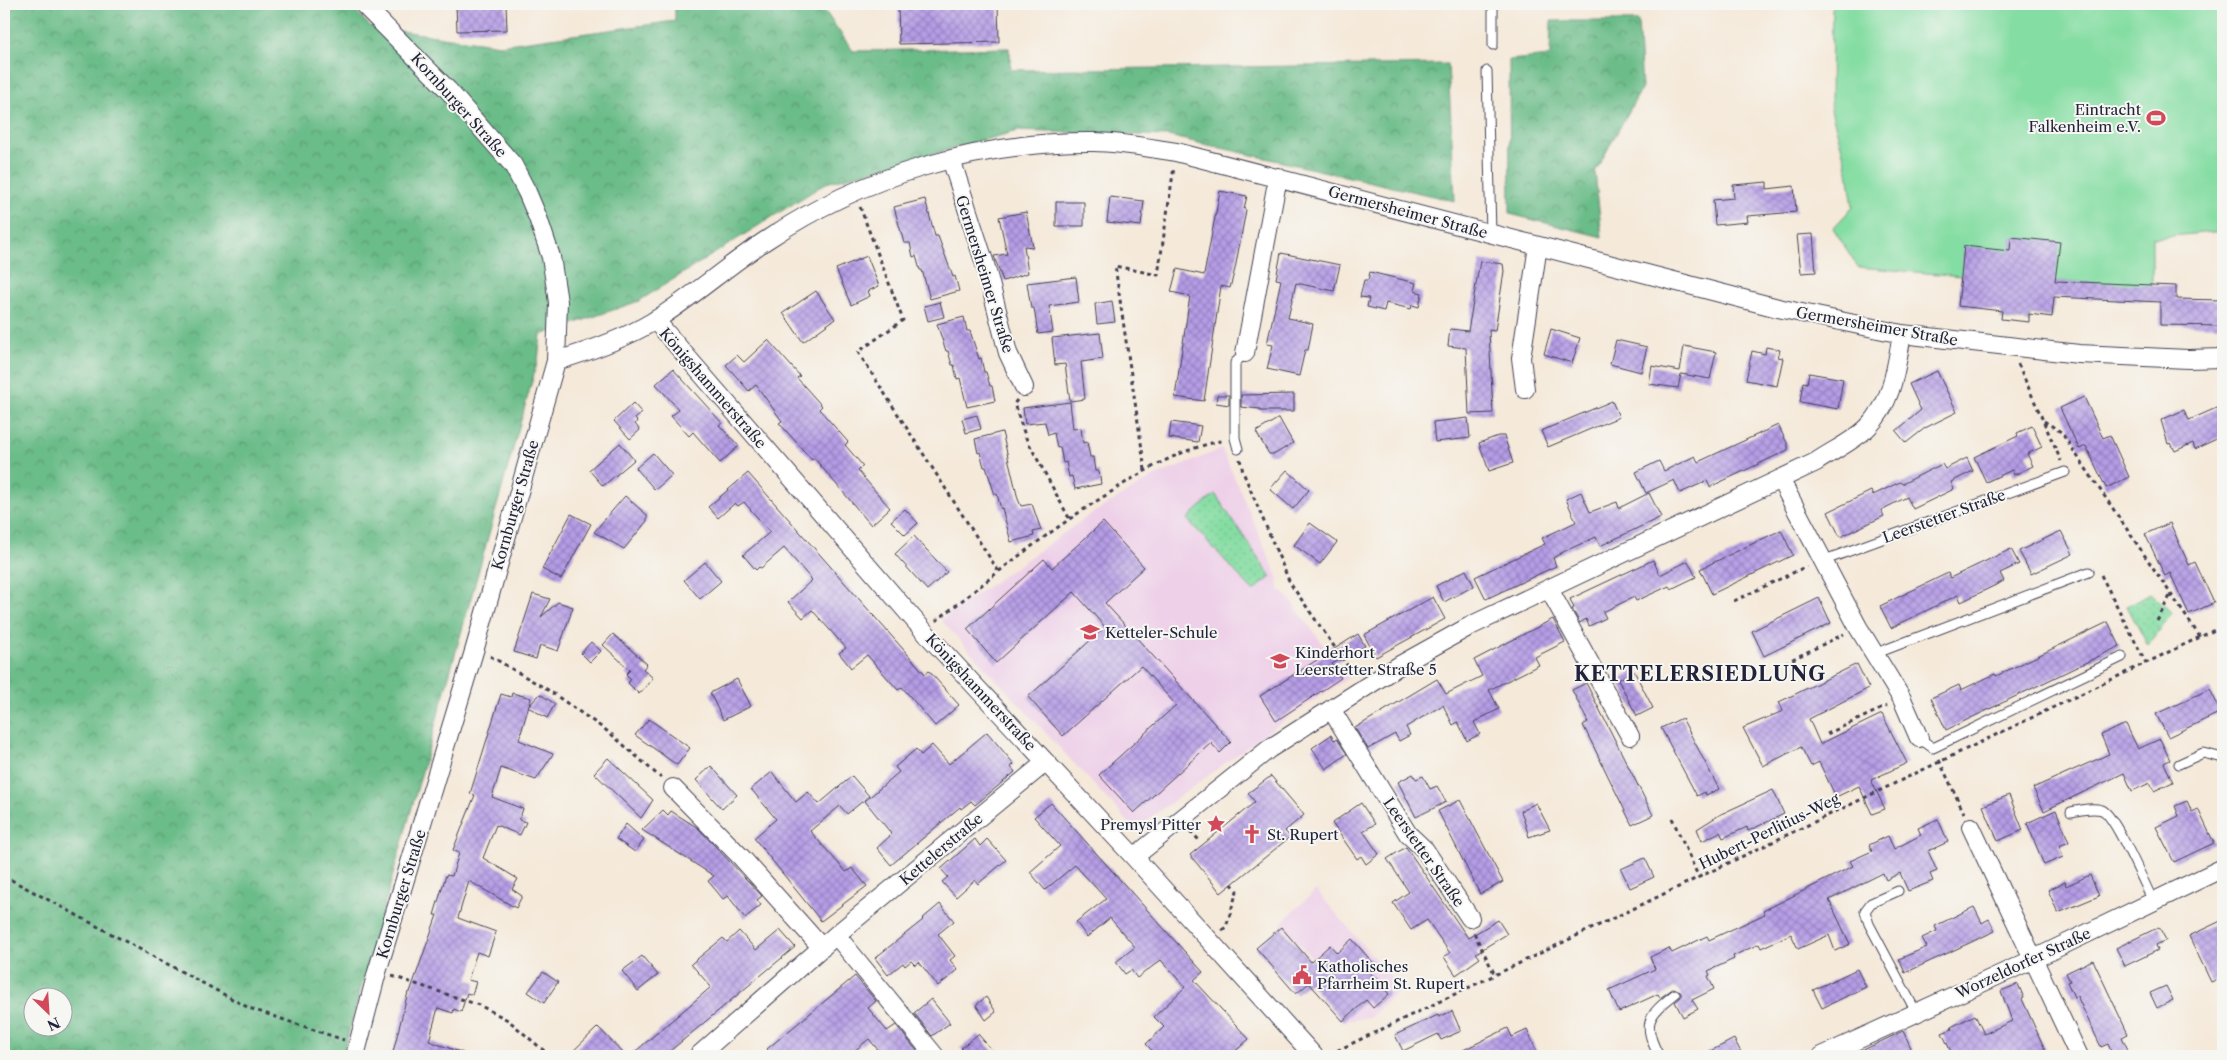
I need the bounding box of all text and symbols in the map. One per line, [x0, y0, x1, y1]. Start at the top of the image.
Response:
street label: Kornburger Straße [407, 49, 511, 161]
place label: Eintracht Falkenheim e.V. [2028, 100, 2142, 136]
sports icon: Eintracht Falkenheim e.V. [2145, 107, 2167, 129]
street label: Germersheimer Straße [1326, 182, 1490, 242]
street label: Germersheimer Straße [952, 193, 1018, 355]
street label: Germersheimer Straße [1795, 302, 1959, 350]
street label: Königshammerstraße [655, 324, 771, 452]
street label: Kornburger Straße [487, 438, 543, 572]
street label: Leerstetter Straße [1880, 485, 2008, 547]
school or university icon: Ketteler-Schule [1079, 621, 1101, 643]
place label: Ketteler-Schule [1105, 623, 1217, 642]
street label: Königshammerstraße [922, 629, 1040, 755]
place label: Kinderhort Leerstetter Straße 5 [1295, 643, 1437, 679]
school or university icon: Kinderhort Leerstetter Straße 5 [1269, 650, 1291, 672]
district label: KETTELERSIEDLUNG [1574, 662, 1826, 686]
street label: Hubert-Perlitius-Weg [1696, 789, 1843, 873]
street label: Leerstetter Straße [1379, 794, 1469, 910]
street label: Kettelerstraße [896, 809, 986, 889]
place icon: Premysl Pitter [1205, 813, 1227, 835]
place label: Premysl Pitter [1100, 815, 1202, 834]
church icon: St. Rupert [1241, 823, 1263, 845]
place label: St. Rupert [1267, 825, 1339, 844]
street label: Kornburger Straße [372, 827, 430, 961]
street label: Worzeldorfer Straße [1952, 923, 2094, 1003]
place label: Katholisches Pfarrheim St. Rupert [1317, 957, 1465, 993]
public building icon: Katholisches Pfarrheim St. Rupert [1291, 964, 1313, 986]
north arrow [22, 988, 72, 1038]
text: N [44, 1013, 63, 1035]

